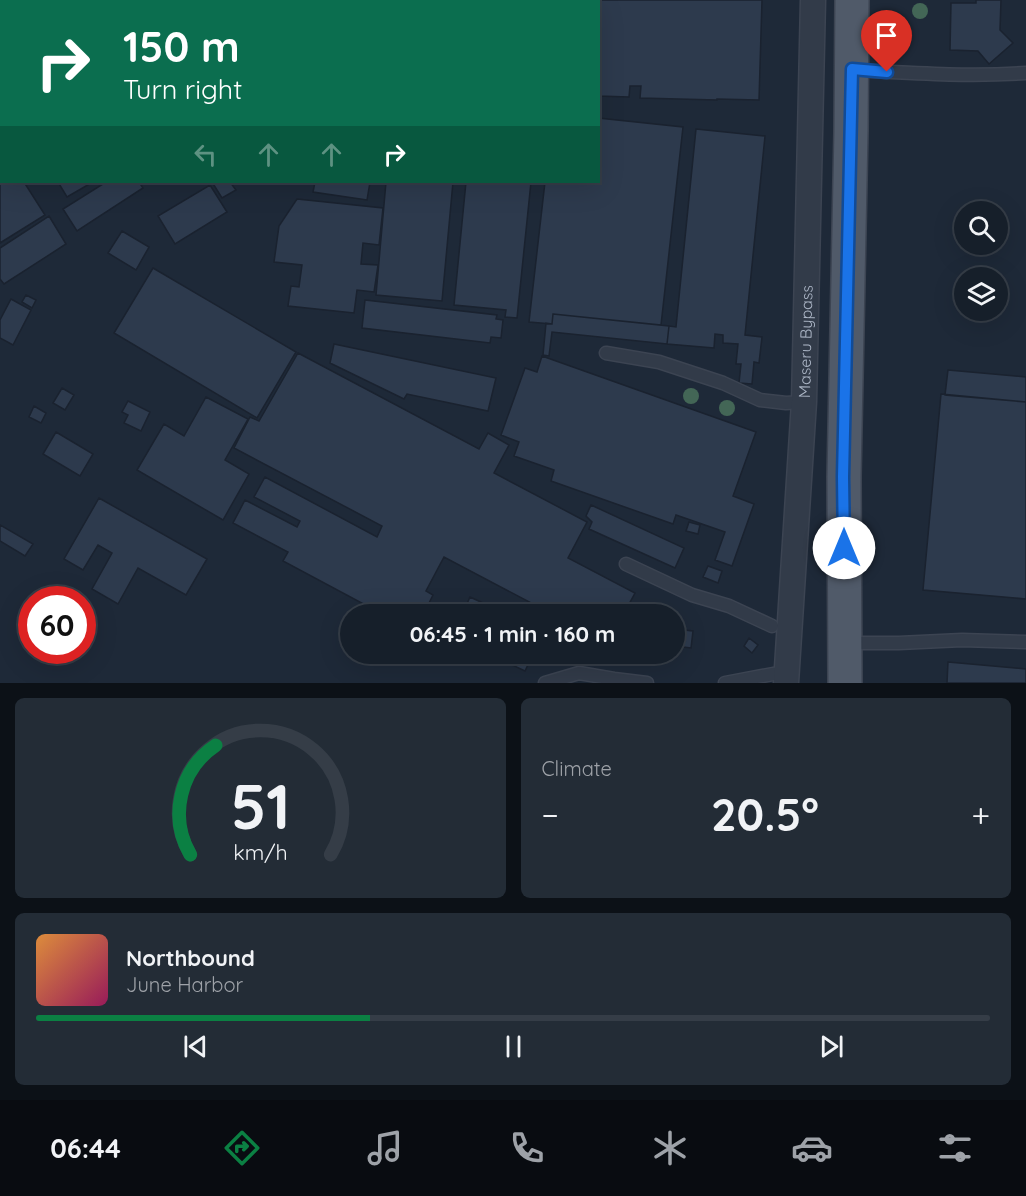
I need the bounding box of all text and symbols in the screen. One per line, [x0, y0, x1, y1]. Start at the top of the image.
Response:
pin [861, 10, 912, 72]
icon: arrive [870, 19, 903, 52]
text: 150 m [123, 20, 240, 73]
icon: right [24, 24, 102, 102]
text: Turn right [123, 72, 242, 106]
icon: left [189, 138, 222, 171]
icon: ahead [252, 138, 285, 171]
icon: ahead [315, 138, 348, 171]
icon: right [378, 138, 411, 171]
map controls [954, 201, 1008, 321]
button: search [954, 201, 1008, 255]
button: layers [954, 267, 1008, 321]
street label: Maseru Bypass [794, 285, 817, 398]
position arrow [812, 516, 876, 580]
speed limit sign: 60 [18, 586, 96, 664]
text: 06:45 · 1 min · 160 m [410, 620, 615, 648]
text: Climate [542, 756, 612, 781]
text: 51 [230, 767, 290, 845]
text: 20.5° [711, 786, 819, 842]
text: − [542, 794, 559, 835]
text: + [971, 794, 990, 835]
text: km/h [233, 839, 287, 865]
text: Northbound [126, 944, 255, 972]
text: June Harbor [126, 972, 243, 997]
icon: previous [179, 1030, 212, 1063]
icon: pause [497, 1030, 530, 1063]
icon: next [815, 1030, 848, 1063]
icon: directions [221, 1127, 263, 1169]
icon: music [364, 1127, 406, 1169]
icon: phone [506, 1127, 548, 1169]
icon: climate [649, 1127, 691, 1169]
icon: car [791, 1127, 833, 1169]
icon: filters [934, 1127, 976, 1169]
text: 06:44 [50, 1131, 121, 1165]

